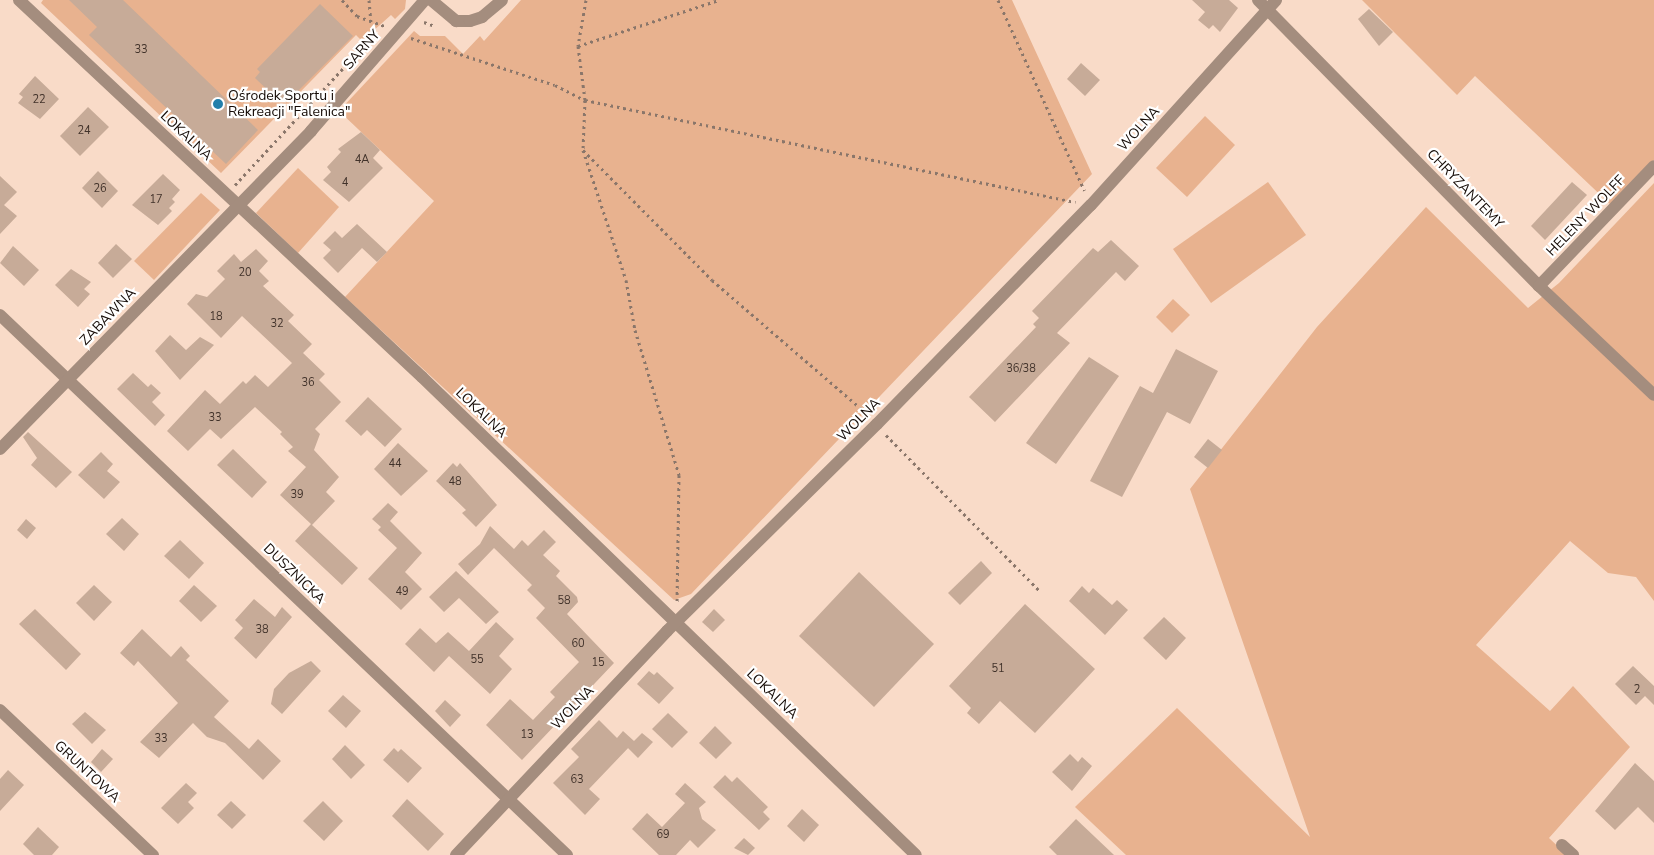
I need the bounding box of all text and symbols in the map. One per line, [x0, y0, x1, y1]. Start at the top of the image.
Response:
street label: SARNY [340, 27, 384, 73]
house number: 33 [134, 43, 148, 57]
place label: Ośrodek Sportu i Rekreacji "Falenica" [228, 88, 350, 120]
house number: 22 [32, 93, 46, 107]
marker: Ośrodek Sportu i Rekreacji "Falenica" [212, 98, 224, 110]
street label: WOLNA [1115, 103, 1163, 155]
street label: LOKALNA [157, 108, 215, 164]
house number: 24 [77, 124, 91, 138]
street label: CHRYZANTEMY [1423, 146, 1507, 232]
house number: 4A [355, 153, 369, 167]
street label: HELENY WOLFF [1543, 172, 1629, 260]
house number: 4 [342, 176, 348, 190]
house number: 26 [93, 182, 107, 196]
house number: 17 [149, 193, 163, 207]
house number: 20 [238, 266, 252, 280]
street label: ZABAWNA [77, 285, 139, 349]
house number: 18 [209, 310, 223, 324]
house number: 32 [270, 317, 284, 331]
house number: 36/38 [1006, 362, 1036, 376]
house number: 36 [301, 376, 315, 390]
street label: LOKALNA [452, 385, 510, 441]
street label: WOLNA [834, 395, 884, 445]
house number: 33 [208, 411, 222, 425]
house number: 44 [388, 457, 402, 471]
house number: 48 [448, 475, 462, 489]
house number: 39 [290, 488, 304, 502]
street label: DUSZNICKA [260, 540, 328, 608]
house number: 49 [395, 585, 409, 599]
house number: 58 [557, 594, 571, 608]
house number: 38 [255, 623, 269, 637]
house number: 60 [571, 637, 585, 651]
house number: 55 [470, 653, 484, 667]
house number: 15 [591, 656, 605, 670]
house number: 51 [991, 662, 1005, 676]
street label: LOKALNA [743, 666, 801, 722]
street label: WOLNA [548, 683, 598, 733]
house number: 2 [1634, 683, 1640, 697]
house number: 13 [520, 728, 534, 742]
house number: 33 [154, 732, 168, 746]
street label: GRUNTOWA [51, 737, 123, 807]
house number: 63 [570, 773, 584, 787]
house number: 69 [656, 828, 670, 842]

